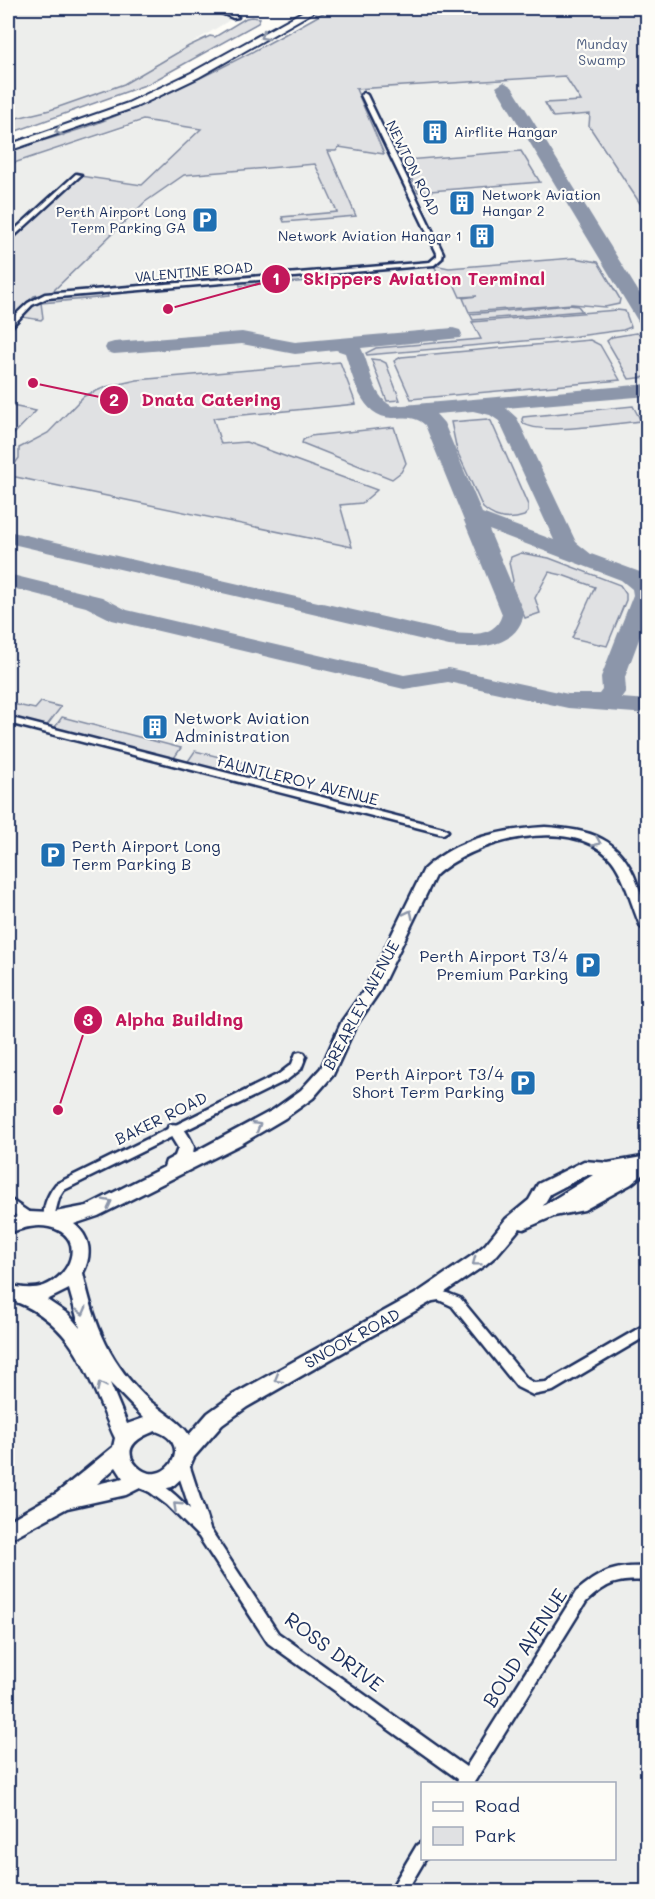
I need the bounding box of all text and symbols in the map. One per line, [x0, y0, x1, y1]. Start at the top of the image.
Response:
one-way arrow [259, 28, 270, 40]
park label: Munday Swamp [576, 34, 628, 69]
street label: NEWTON ROAD [382, 117, 445, 219]
building icon: Airflite Hangar [420, 117, 450, 147]
place label: Airflite Hangar [454, 122, 558, 141]
one-way arrow [55, 124, 65, 136]
place label: Network Aviation Hangar 2 [482, 185, 600, 220]
building icon: Network Aviation Hangar 2 [447, 188, 477, 218]
place label: Perth Airport Long Term Parking GA [56, 202, 186, 237]
parking icon: Perth Airport Long Term Parking GA [190, 205, 220, 235]
building icon: Network Aviation Hangar 1 [467, 221, 497, 251]
place label: Network Aviation Hangar 1 [278, 226, 462, 245]
street label: VALENTINE ROAD [134, 257, 254, 286]
callout: Skippers Aviation Terminal [261, 261, 557, 297]
text: 1 [272, 266, 280, 290]
text: Skippers Aviation Terminal [303, 266, 545, 290]
callout: Dnata Catering [99, 382, 293, 418]
text: 2 [109, 387, 119, 411]
text: Dnata Catering [141, 387, 281, 411]
place label: Network Aviation Administration [174, 707, 309, 746]
building icon: Network Aviation Administration [140, 712, 170, 742]
street label: FAUNTLEROY AVENUE [215, 749, 381, 810]
place label: Perth Airport Long Term Parking B [72, 835, 221, 874]
one-way arrow [590, 835, 601, 847]
parking icon: Perth Airport Long Term Parking B [38, 840, 68, 870]
one-way arrow [401, 910, 413, 921]
street label: BREARLEY AVENUE [318, 936, 404, 1073]
place label: Perth Airport T3/4 Premium Parking [419, 945, 569, 984]
parking icon: Perth Airport T3/4 Premium Parking [573, 950, 603, 980]
callout: Alpha Building [73, 1002, 255, 1038]
text: 3 [83, 1007, 94, 1031]
text: Alpha Building [115, 1007, 244, 1031]
place label: Perth Airport T3/4 Short Term Parking [352, 1063, 505, 1102]
parking icon: Perth Airport T3/4 Short Term Parking [508, 1068, 538, 1098]
street label: BAKER ROAD [111, 1086, 210, 1149]
one-way arrow [251, 1122, 261, 1134]
one-way arrow [102, 1199, 113, 1210]
one-way arrow [472, 1255, 483, 1266]
street label: SNOOK ROAD [300, 1303, 403, 1372]
one-way arrow [75, 1305, 87, 1316]
one-way arrow [274, 1372, 285, 1383]
one-way arrow [96, 1381, 108, 1392]
one-way arrow [173, 1502, 183, 1513]
street label: BOUD AVENUE [476, 1583, 572, 1712]
street label: ROSS DRIVE [280, 1606, 389, 1697]
legend [421, 1782, 616, 1860]
text: Road [475, 1793, 520, 1817]
text: Park [475, 1823, 516, 1847]

